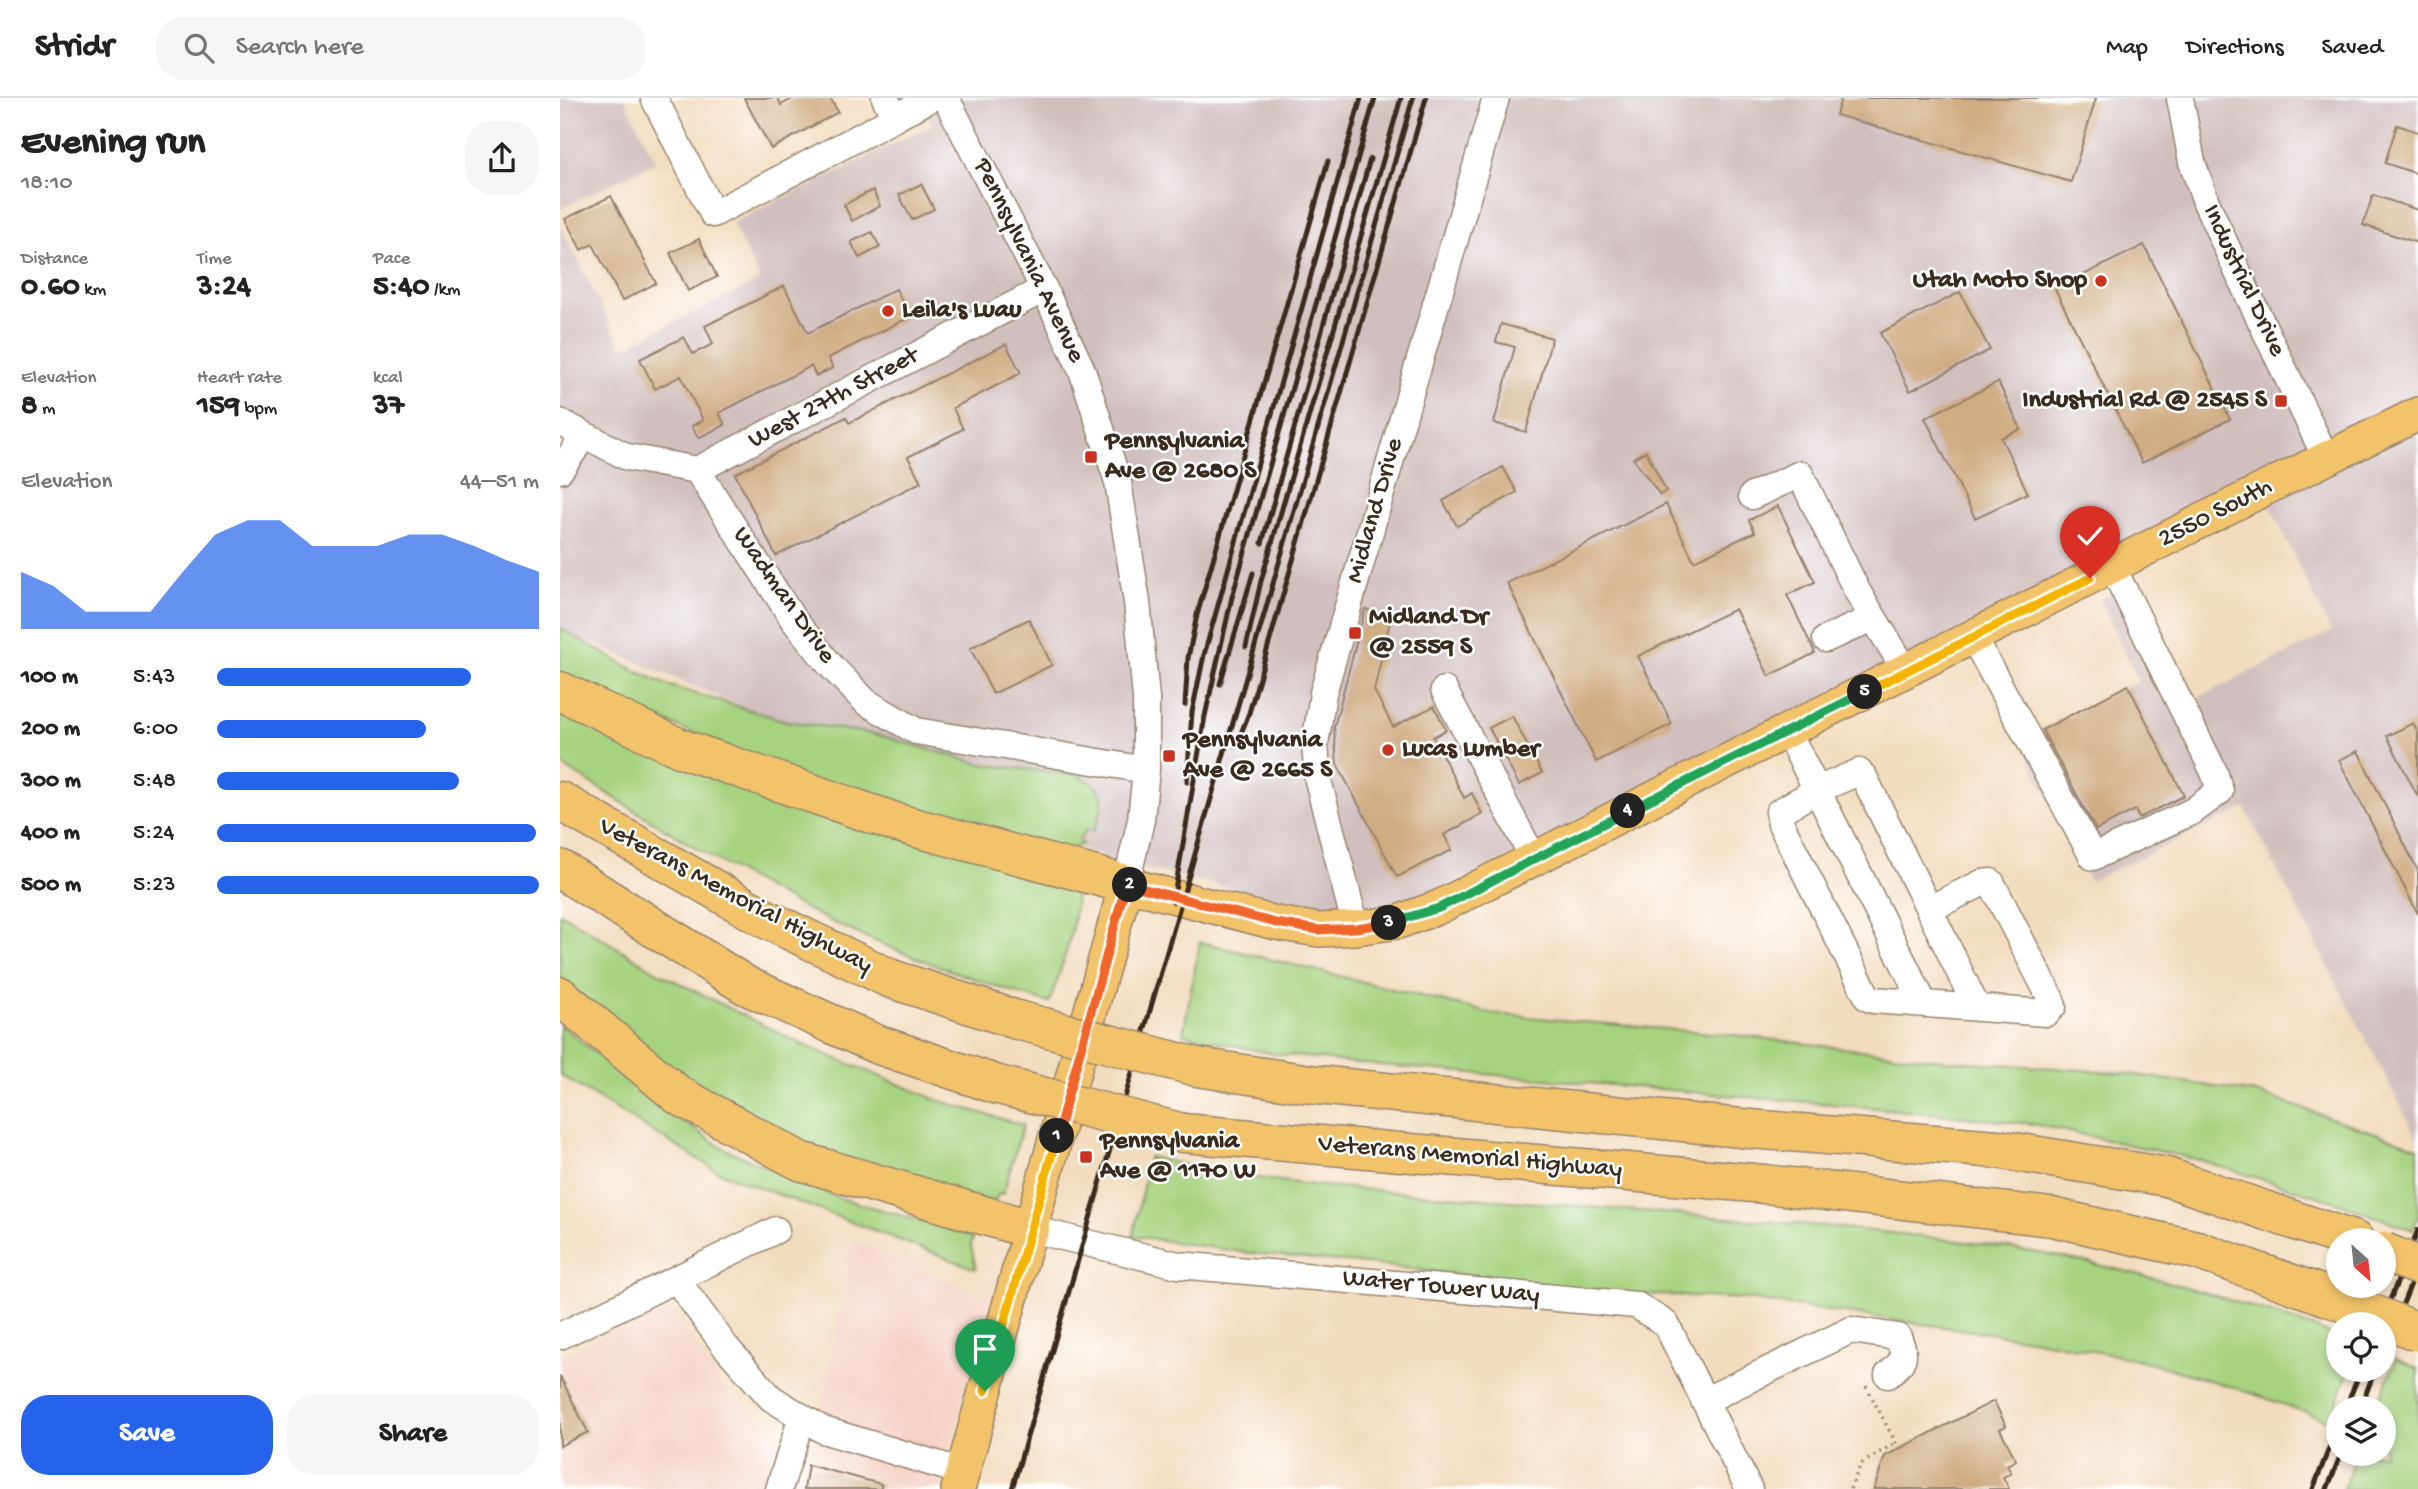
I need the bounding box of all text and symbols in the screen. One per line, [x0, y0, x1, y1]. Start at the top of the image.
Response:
search box [156, 17, 646, 80]
text: Stridr [35, 29, 114, 67]
icon: search [180, 29, 218, 67]
text: Search here [236, 33, 364, 64]
text: Map [2106, 34, 2148, 63]
text: Directions [2186, 34, 2284, 63]
text: Saved [2322, 34, 2383, 63]
button: share [465, 121, 539, 195]
text: Evening run [21, 122, 205, 166]
street label: Pennsylvania Avenue [965, 153, 1091, 369]
text: 18:10 [21, 170, 72, 197]
street label: Industrial Drive [2194, 200, 2292, 362]
text: Distance [21, 248, 88, 271]
text: Time [197, 248, 232, 271]
text: Pace [373, 248, 410, 271]
place label: Utah Moto Shop [1913, 266, 2087, 297]
text: 0.60 [21, 271, 80, 306]
text: 3:24 [197, 271, 251, 306]
text: 5:40 [373, 271, 429, 306]
marker: Utah Moto Shop [2093, 273, 2109, 289]
text: km [80, 279, 106, 302]
text: /km [429, 279, 460, 302]
place label: Leila's Luau [902, 296, 1022, 327]
marker: Leila's Luau [880, 303, 896, 319]
street label: West 27th Street [744, 340, 926, 457]
text: Elevation [21, 367, 97, 390]
text: Heart rate [197, 367, 282, 390]
text: kcal [373, 367, 403, 390]
place label: Industrial Rd @ 2545 S [2022, 386, 2268, 417]
text: 8 [21, 390, 37, 425]
text: 159 [197, 390, 240, 425]
text: 37 [373, 390, 404, 425]
marker: Industrial Rd @ 2545 S [2273, 393, 2289, 409]
text: m [37, 398, 55, 421]
text: bpm [240, 398, 277, 421]
place label: Pennsylvania Ave @ 2680 S [1103, 427, 1257, 488]
street label: Midland Drive [1340, 434, 1412, 587]
marker: Pennsylvania Ave @ 2680 S [1083, 449, 1099, 465]
text: Elevation [21, 469, 112, 496]
text: 44–51 m [460, 469, 539, 496]
street label: 2550 South [2154, 472, 2278, 556]
pin [2060, 506, 2120, 578]
icon: check [2071, 517, 2109, 555]
street label: Wadman Drive [724, 522, 842, 671]
place label: Midland Dr @ 2559 S [1369, 603, 1491, 664]
marker: Midland Dr @ 2559 S [1347, 625, 1363, 641]
text: 100 m [21, 664, 78, 691]
text: 5:43 [133, 664, 175, 691]
pin: 5 [1848, 674, 1882, 710]
text: 5 [1860, 680, 1870, 703]
text: 200 m [21, 716, 80, 743]
text: 6:00 [133, 716, 178, 743]
place label: Pennsylvania Ave @ 2665 S [1181, 726, 1333, 787]
place label: Lucas Lumber [1402, 735, 1542, 766]
marker: Lucas Lumber [1380, 742, 1396, 758]
marker: Pennsylvania Ave @ 2665 S [1161, 748, 1177, 764]
text: 300 m [21, 768, 81, 795]
text: 5:48 [133, 768, 176, 795]
pin: 4 [1610, 794, 1646, 828]
text: 4 [1623, 799, 1632, 822]
street label: Veterans Memorial Highway [592, 811, 877, 982]
text: 400 m [21, 820, 80, 847]
text: 5:24 [133, 820, 174, 847]
pin: 2 [1112, 868, 1148, 902]
text: 500 m [21, 872, 81, 899]
text: 5:23 [133, 872, 176, 899]
text: 2 [1125, 873, 1134, 896]
pin: 3 [1372, 906, 1406, 940]
text: 3 [1384, 911, 1393, 934]
pin: 1 [1040, 1118, 1074, 1154]
text: 1 [1053, 1124, 1060, 1147]
place label: Pennsylvania Ave @ 1170 W [1098, 1127, 1256, 1188]
street label: Veterans Memorial Highway [1316, 1129, 1623, 1187]
marker: Pennsylvania Ave @ 1170 W [1078, 1149, 1094, 1165]
north arrow [2326, 1228, 2396, 1298]
map controls [2326, 1228, 2396, 1466]
street label: Water Tower Way [1341, 1264, 1541, 1312]
button: locate [2326, 1312, 2396, 1382]
pin [955, 1319, 1015, 1391]
icon: arrive [966, 1330, 1004, 1368]
button: Save [21, 1395, 273, 1475]
button: Share [287, 1395, 539, 1475]
button: layers [2326, 1396, 2396, 1466]

